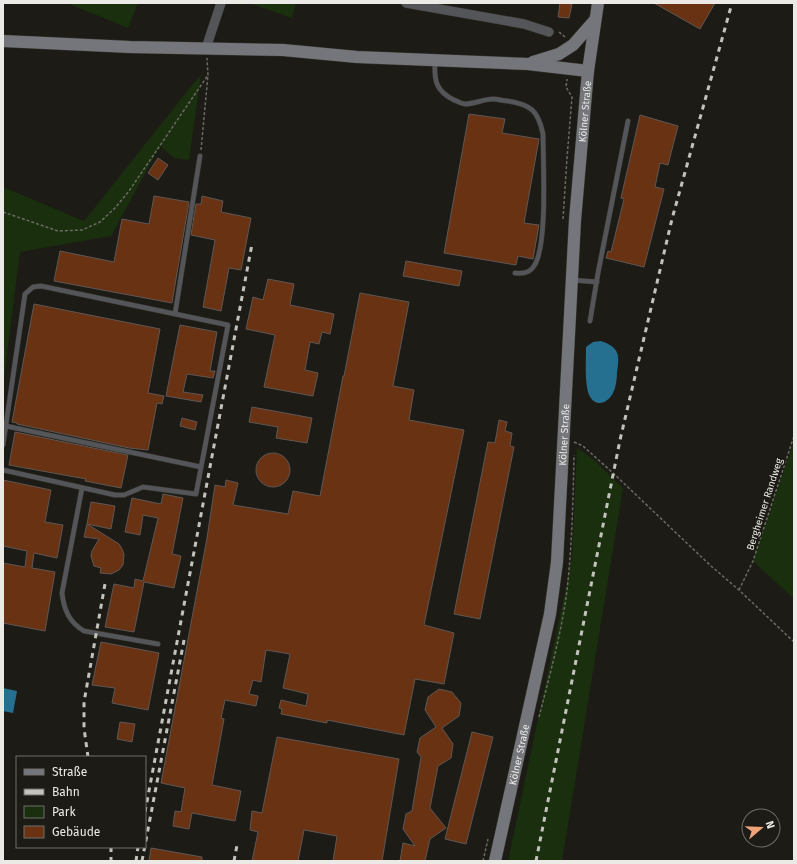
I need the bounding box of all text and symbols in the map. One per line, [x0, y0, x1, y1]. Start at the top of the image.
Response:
street label: Kölner Straße [577, 80, 594, 143]
street label: Kölner Straße [557, 404, 572, 466]
street label: Bergheimer Randweg [744, 456, 786, 552]
street label: Kölner Straße [507, 723, 532, 786]
legend [16, 756, 146, 848]
text: Straße [52, 765, 87, 779]
text: Bahn [52, 785, 80, 799]
text: Park [52, 805, 76, 819]
north arrow [741, 808, 781, 848]
text: N [763, 819, 777, 830]
text: Gebäude [52, 825, 100, 839]

